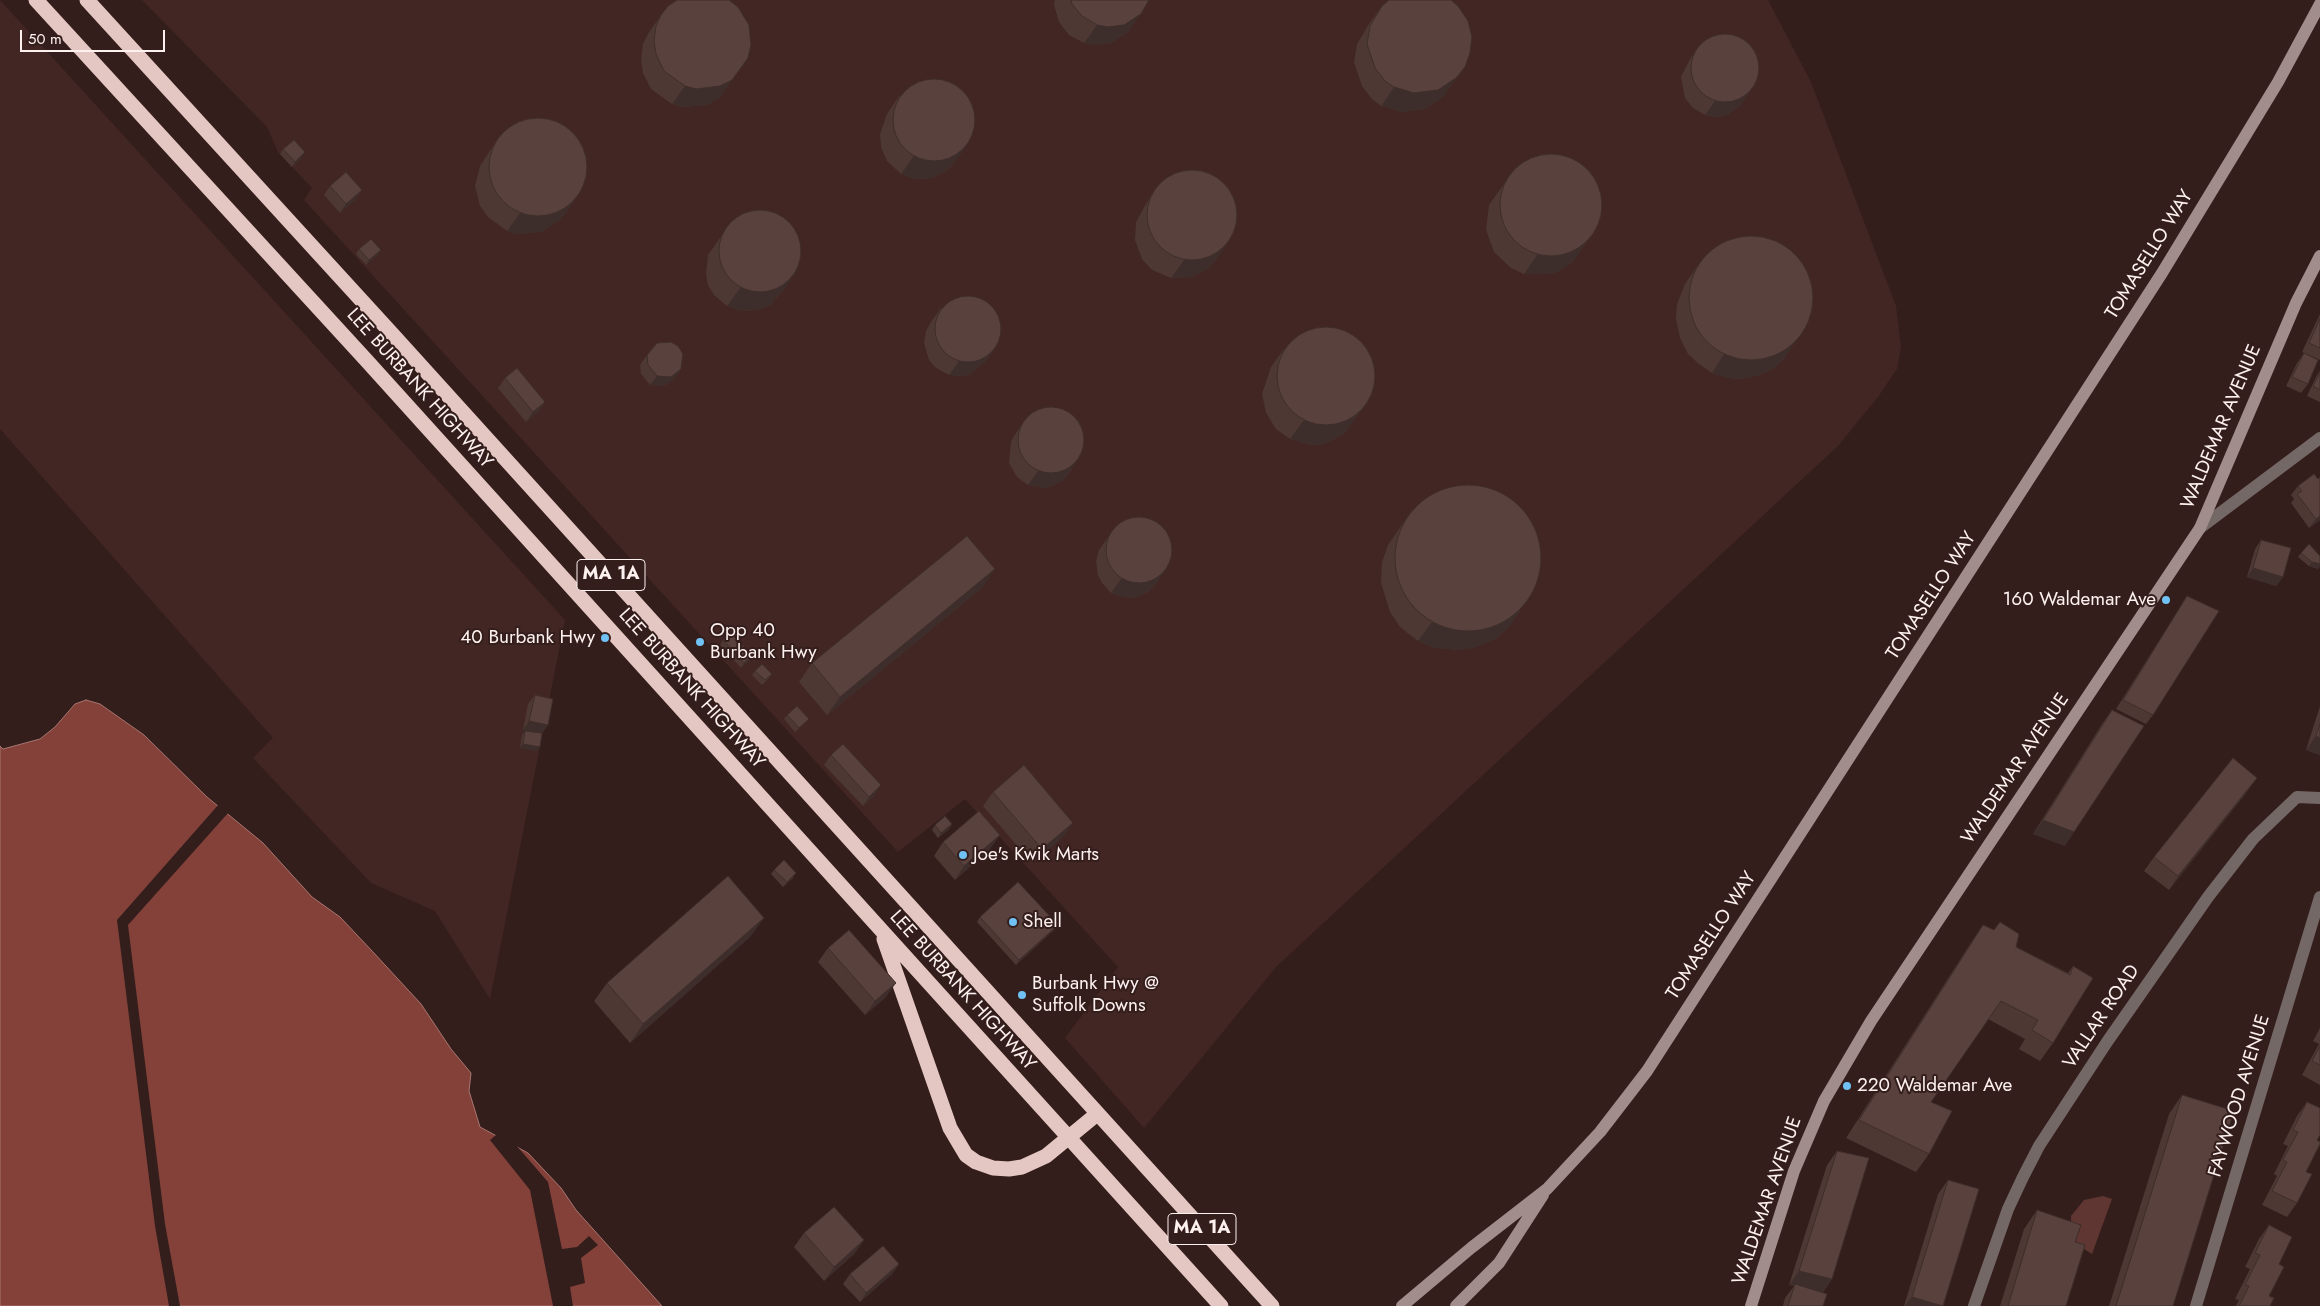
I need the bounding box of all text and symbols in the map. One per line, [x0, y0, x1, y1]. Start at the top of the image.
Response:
scale bar [22, 20, 168, 52]
text: 50 m [28, 28, 62, 50]
street label: TOMASELLO WAY [2101, 186, 2199, 324]
street label: LEE BURBANK HIGHWAY [341, 304, 497, 474]
street label: WALDEMAR AVENUE [2177, 341, 2267, 513]
street label: TOMASELLO WAY [1882, 528, 1982, 664]
road number: MA 1A [577, 560, 645, 590]
place label: 160 Waldemar Ave [2003, 589, 2156, 611]
marker: 160 Waldemar Ave [2160, 594, 2172, 606]
street label: LEE BURBANK HIGHWAY [613, 604, 769, 774]
place label: Opp 40 Burbank Hwy [710, 620, 817, 664]
place label: 40 Burbank Hwy [460, 627, 595, 649]
marker: 40 Burbank Hwy [599, 632, 611, 644]
marker: Opp 40 Burbank Hwy [694, 636, 706, 648]
street label: WALDEMAR AVENUE [1957, 690, 2075, 848]
place label: Joe's Kwik Marts [973, 844, 1099, 866]
marker: Joe's Kwik Marts [957, 849, 969, 861]
street label: TOMASELLO WAY [1662, 868, 1762, 1004]
street label: LEE BURBANK HIGHWAY [884, 906, 1040, 1076]
place label: Shell [1023, 911, 1062, 933]
marker: Shell [1007, 916, 1019, 928]
street label: VALLAR ROAD [2059, 961, 2145, 1073]
place label: Burbank Hwy @ Suffolk Downs [1032, 973, 1159, 1017]
marker: Burbank Hwy @ Suffolk Downs [1016, 989, 1028, 1001]
street label: FAYWOOD AVENUE [2204, 1012, 2276, 1180]
place label: 220 Waldemar Ave [1857, 1075, 2012, 1097]
marker: 220 Waldemar Ave [1841, 1080, 1853, 1092]
street label: WALDEMAR AVENUE [1729, 1114, 1807, 1288]
road number: MA 1A [1168, 1214, 1236, 1244]

